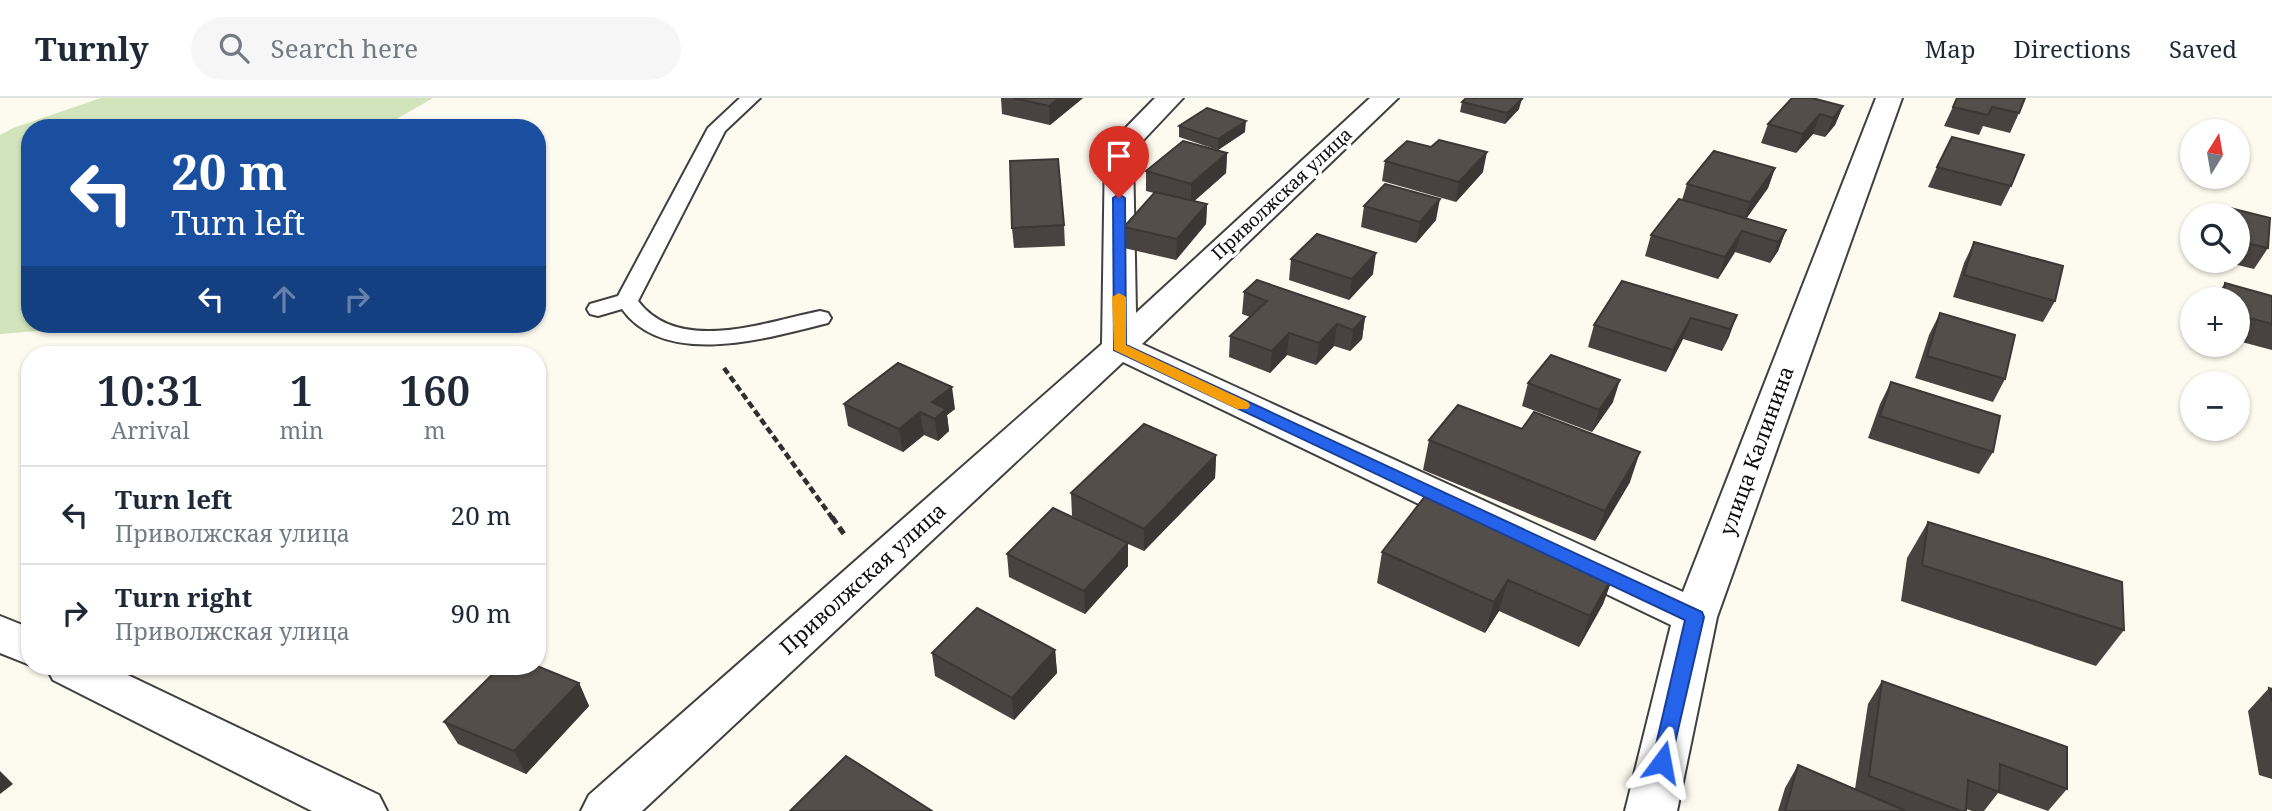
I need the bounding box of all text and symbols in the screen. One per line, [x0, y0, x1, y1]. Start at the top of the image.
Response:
search box [191, 17, 681, 80]
text: Turnly [35, 26, 149, 71]
icon: search [215, 29, 253, 67]
text: Search here [271, 30, 418, 66]
text: Map [1925, 32, 1976, 65]
text: Directions [2014, 32, 2131, 65]
text: Saved [2169, 32, 2237, 65]
north arrow [2180, 119, 2250, 189]
map controls [2180, 119, 2250, 441]
street label: Приволжская улица [1206, 122, 1357, 265]
pin [1089, 126, 1149, 198]
icon: arrive [1100, 137, 1138, 175]
text: 20 m [171, 138, 287, 204]
icon: left [56, 147, 147, 238]
text: Turn left [171, 201, 305, 244]
button: search [2180, 203, 2250, 273]
icon: left [192, 280, 230, 318]
icon: ahead [265, 280, 303, 318]
icon: right [338, 280, 376, 318]
button: + [2180, 287, 2250, 357]
text: 10:31 [97, 361, 204, 418]
text: 1 [290, 361, 313, 418]
text: 160 [399, 361, 470, 418]
street label: улица Калинина [1712, 362, 1800, 539]
button: − [2180, 371, 2250, 441]
text: Arrival [111, 414, 190, 446]
text: min [280, 414, 324, 446]
text: m [424, 414, 446, 446]
text: Turn left [115, 481, 232, 517]
icon: left [56, 496, 94, 534]
street label: Приволжская улица [773, 496, 951, 660]
text: 20 m [451, 497, 511, 533]
text: Приволжская улица [115, 517, 350, 549]
text: Turn right [115, 579, 252, 615]
icon: right [56, 594, 94, 632]
text: 90 m [451, 595, 511, 631]
text: Приволжская улица [115, 615, 350, 647]
position arrow [1625, 725, 1699, 799]

